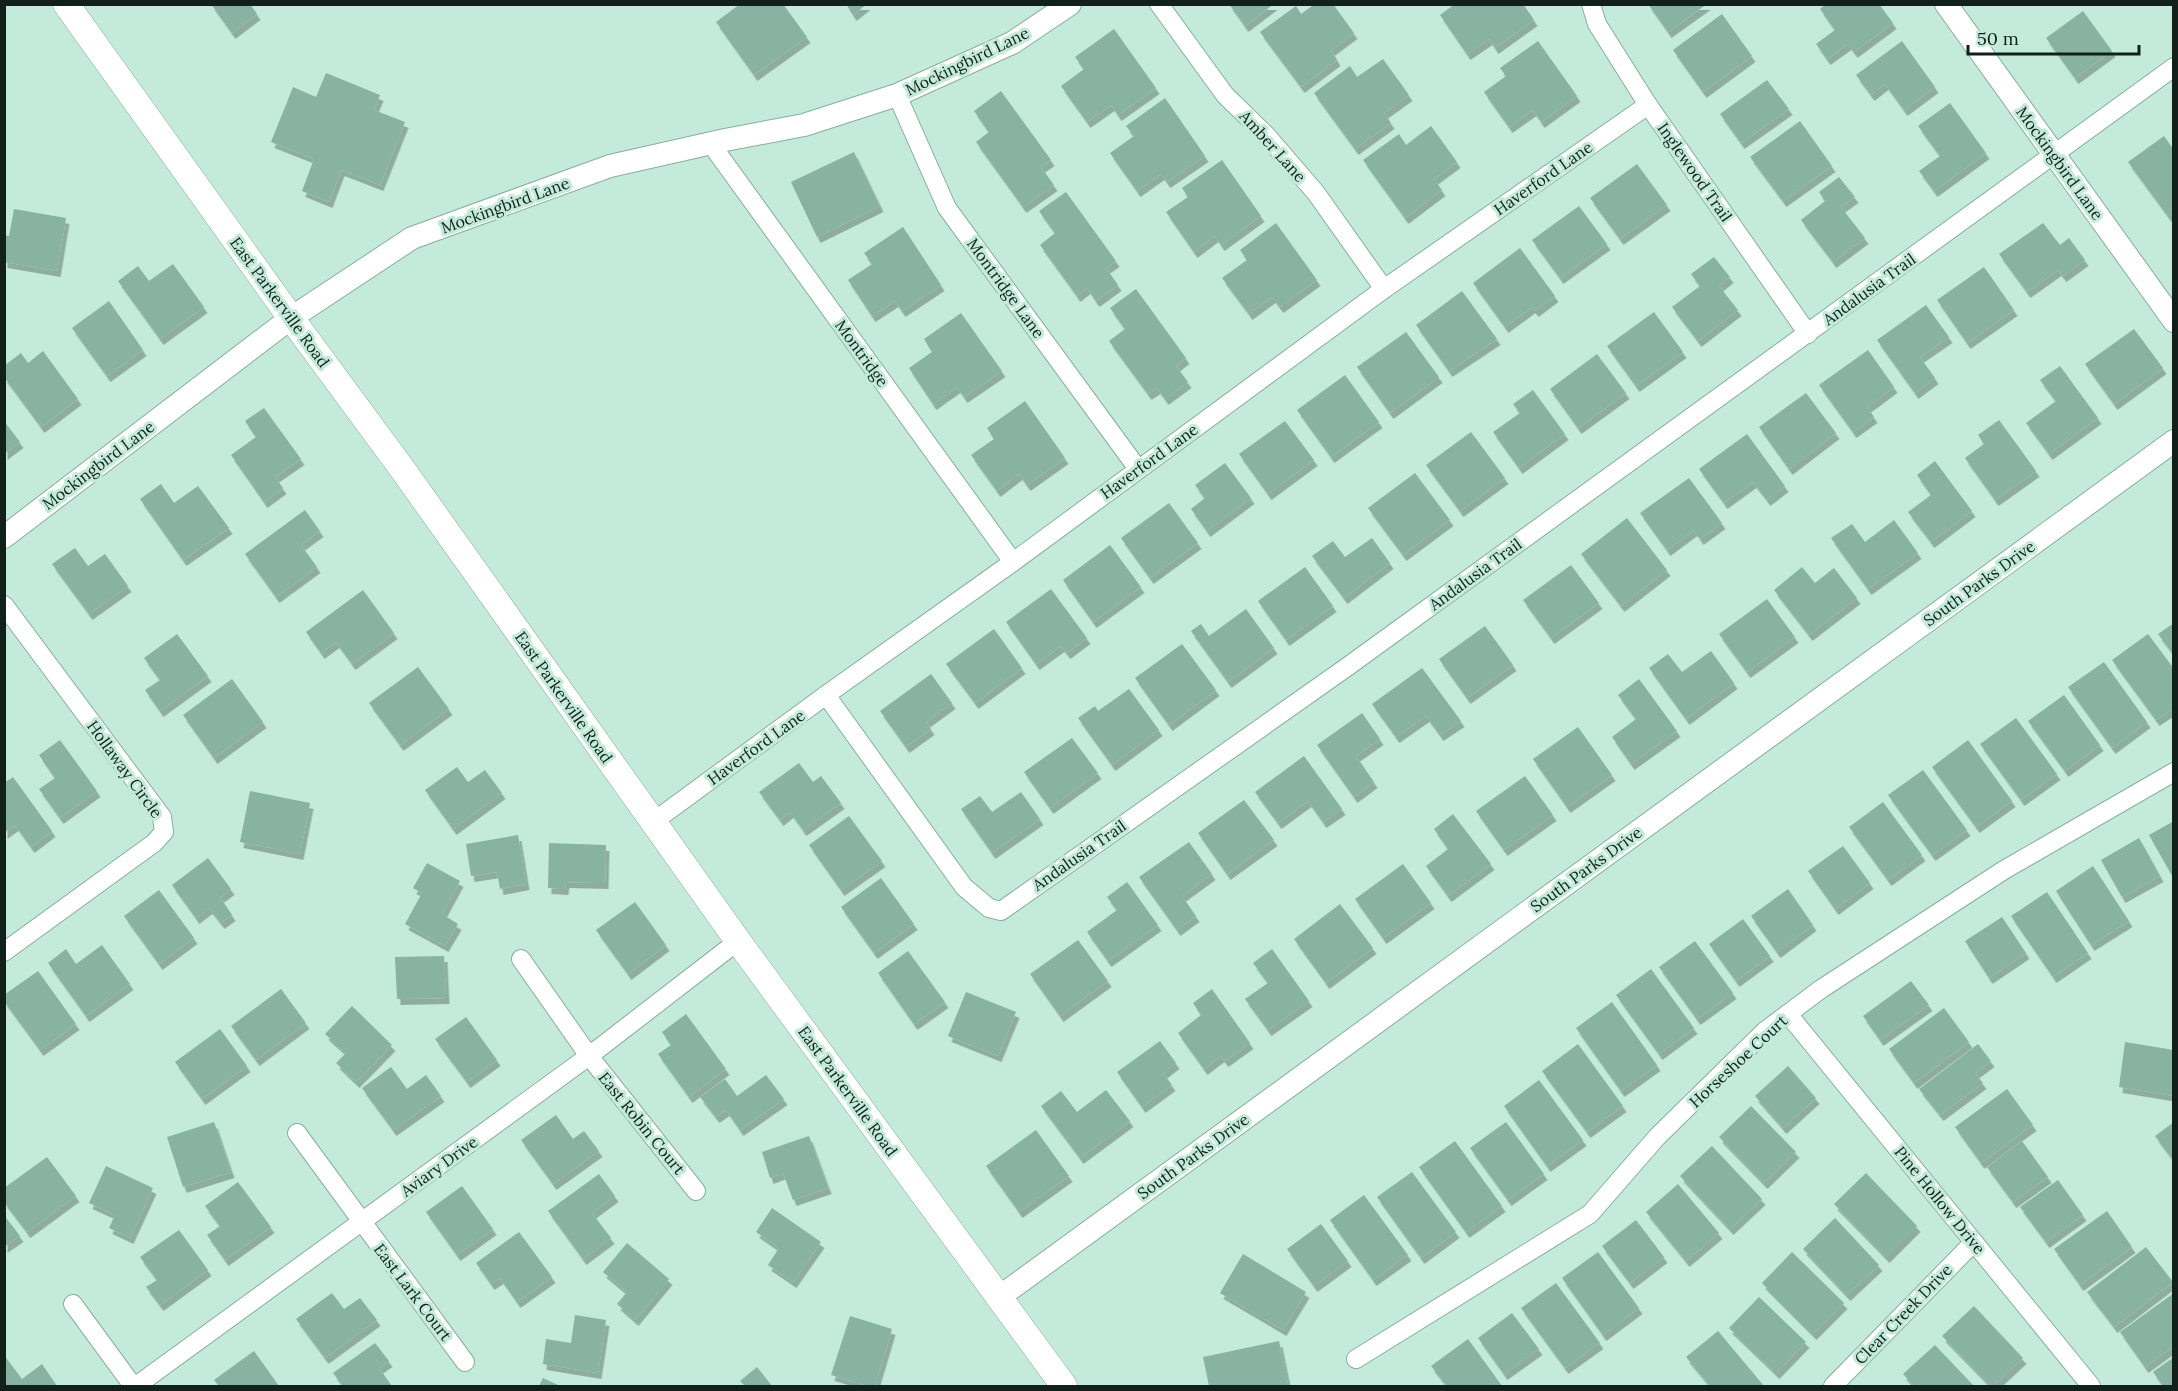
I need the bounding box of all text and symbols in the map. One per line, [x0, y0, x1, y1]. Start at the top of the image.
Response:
scale bar [1968, 18, 2139, 56]
street label: Mockingbird Lane [902, 22, 1032, 100]
text: 50 m [1977, 27, 2019, 50]
street label: Mockingbird Lane [2012, 102, 2108, 224]
street label: Amber Lane [1235, 105, 1311, 186]
street label: Inglewood Trail [1653, 119, 1737, 225]
street label: Haverford Lane [1490, 136, 1596, 219]
street label: Mockingbird Lane [438, 172, 572, 238]
street label: East Parkerville Road [226, 233, 334, 371]
street label: Montridge Lane [963, 234, 1049, 342]
street label: Andalusia Trail [1818, 249, 1919, 330]
street label: Montridge [831, 316, 893, 391]
street label: Mockingbird Lane [38, 416, 158, 514]
street label: Haverford Lane [1096, 419, 1202, 503]
street label: Andalusia Trail [1424, 534, 1525, 615]
street label: South Parks Drive [1919, 536, 2039, 630]
street label: East Parkerville Road [511, 627, 617, 767]
street label: Haverford Lane [703, 705, 809, 789]
street label: Hollaway Circle [83, 716, 167, 822]
street label: Andalusia Trail [1027, 815, 1130, 895]
street label: South Parks Drive [1526, 822, 1646, 916]
street label: Horseshoe Court [1685, 1010, 1792, 1112]
street label: East Parkerville Road [794, 1022, 902, 1160]
street label: East Robin Court [594, 1068, 690, 1179]
street label: South Parks Drive [1133, 1109, 1253, 1203]
street label: Aviary Drive [396, 1131, 482, 1201]
street label: Pine Hollow Drive [1890, 1142, 1990, 1258]
street label: East Lark Court [370, 1239, 457, 1345]
street label: Clear Creek Drive [1850, 1259, 1956, 1368]

